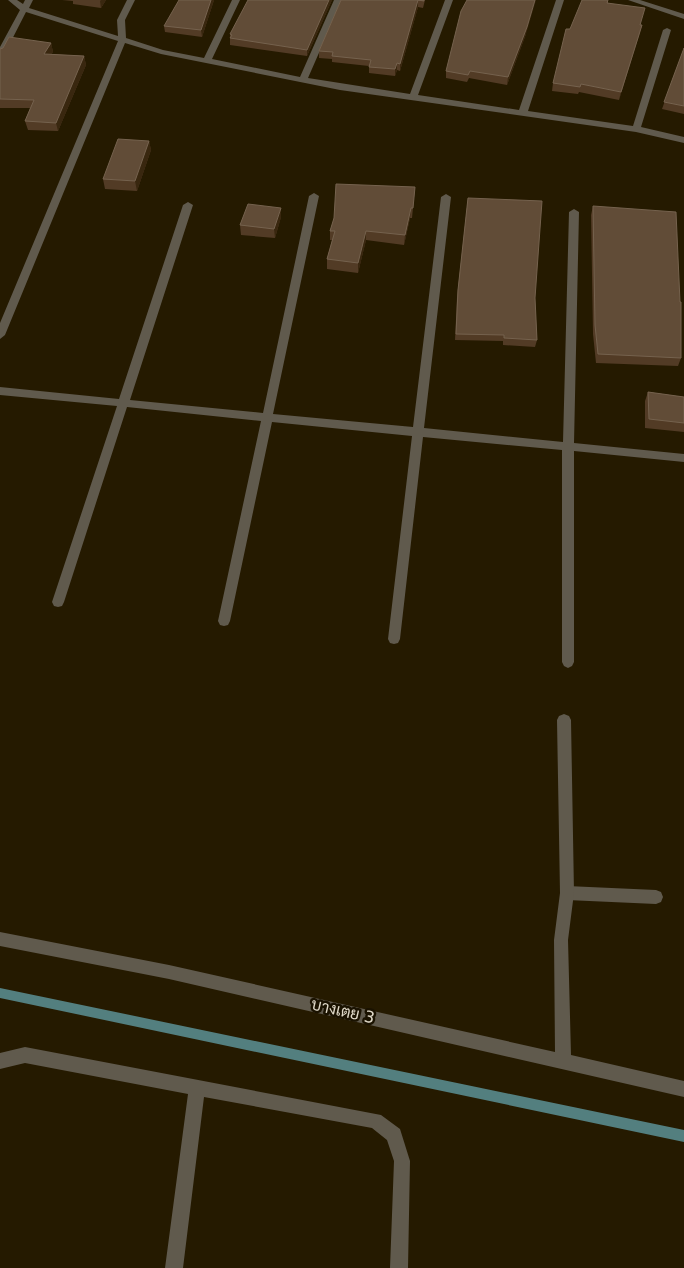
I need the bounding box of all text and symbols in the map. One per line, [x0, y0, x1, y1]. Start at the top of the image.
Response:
street label: บางเตย 3 [309, 994, 377, 1028]

